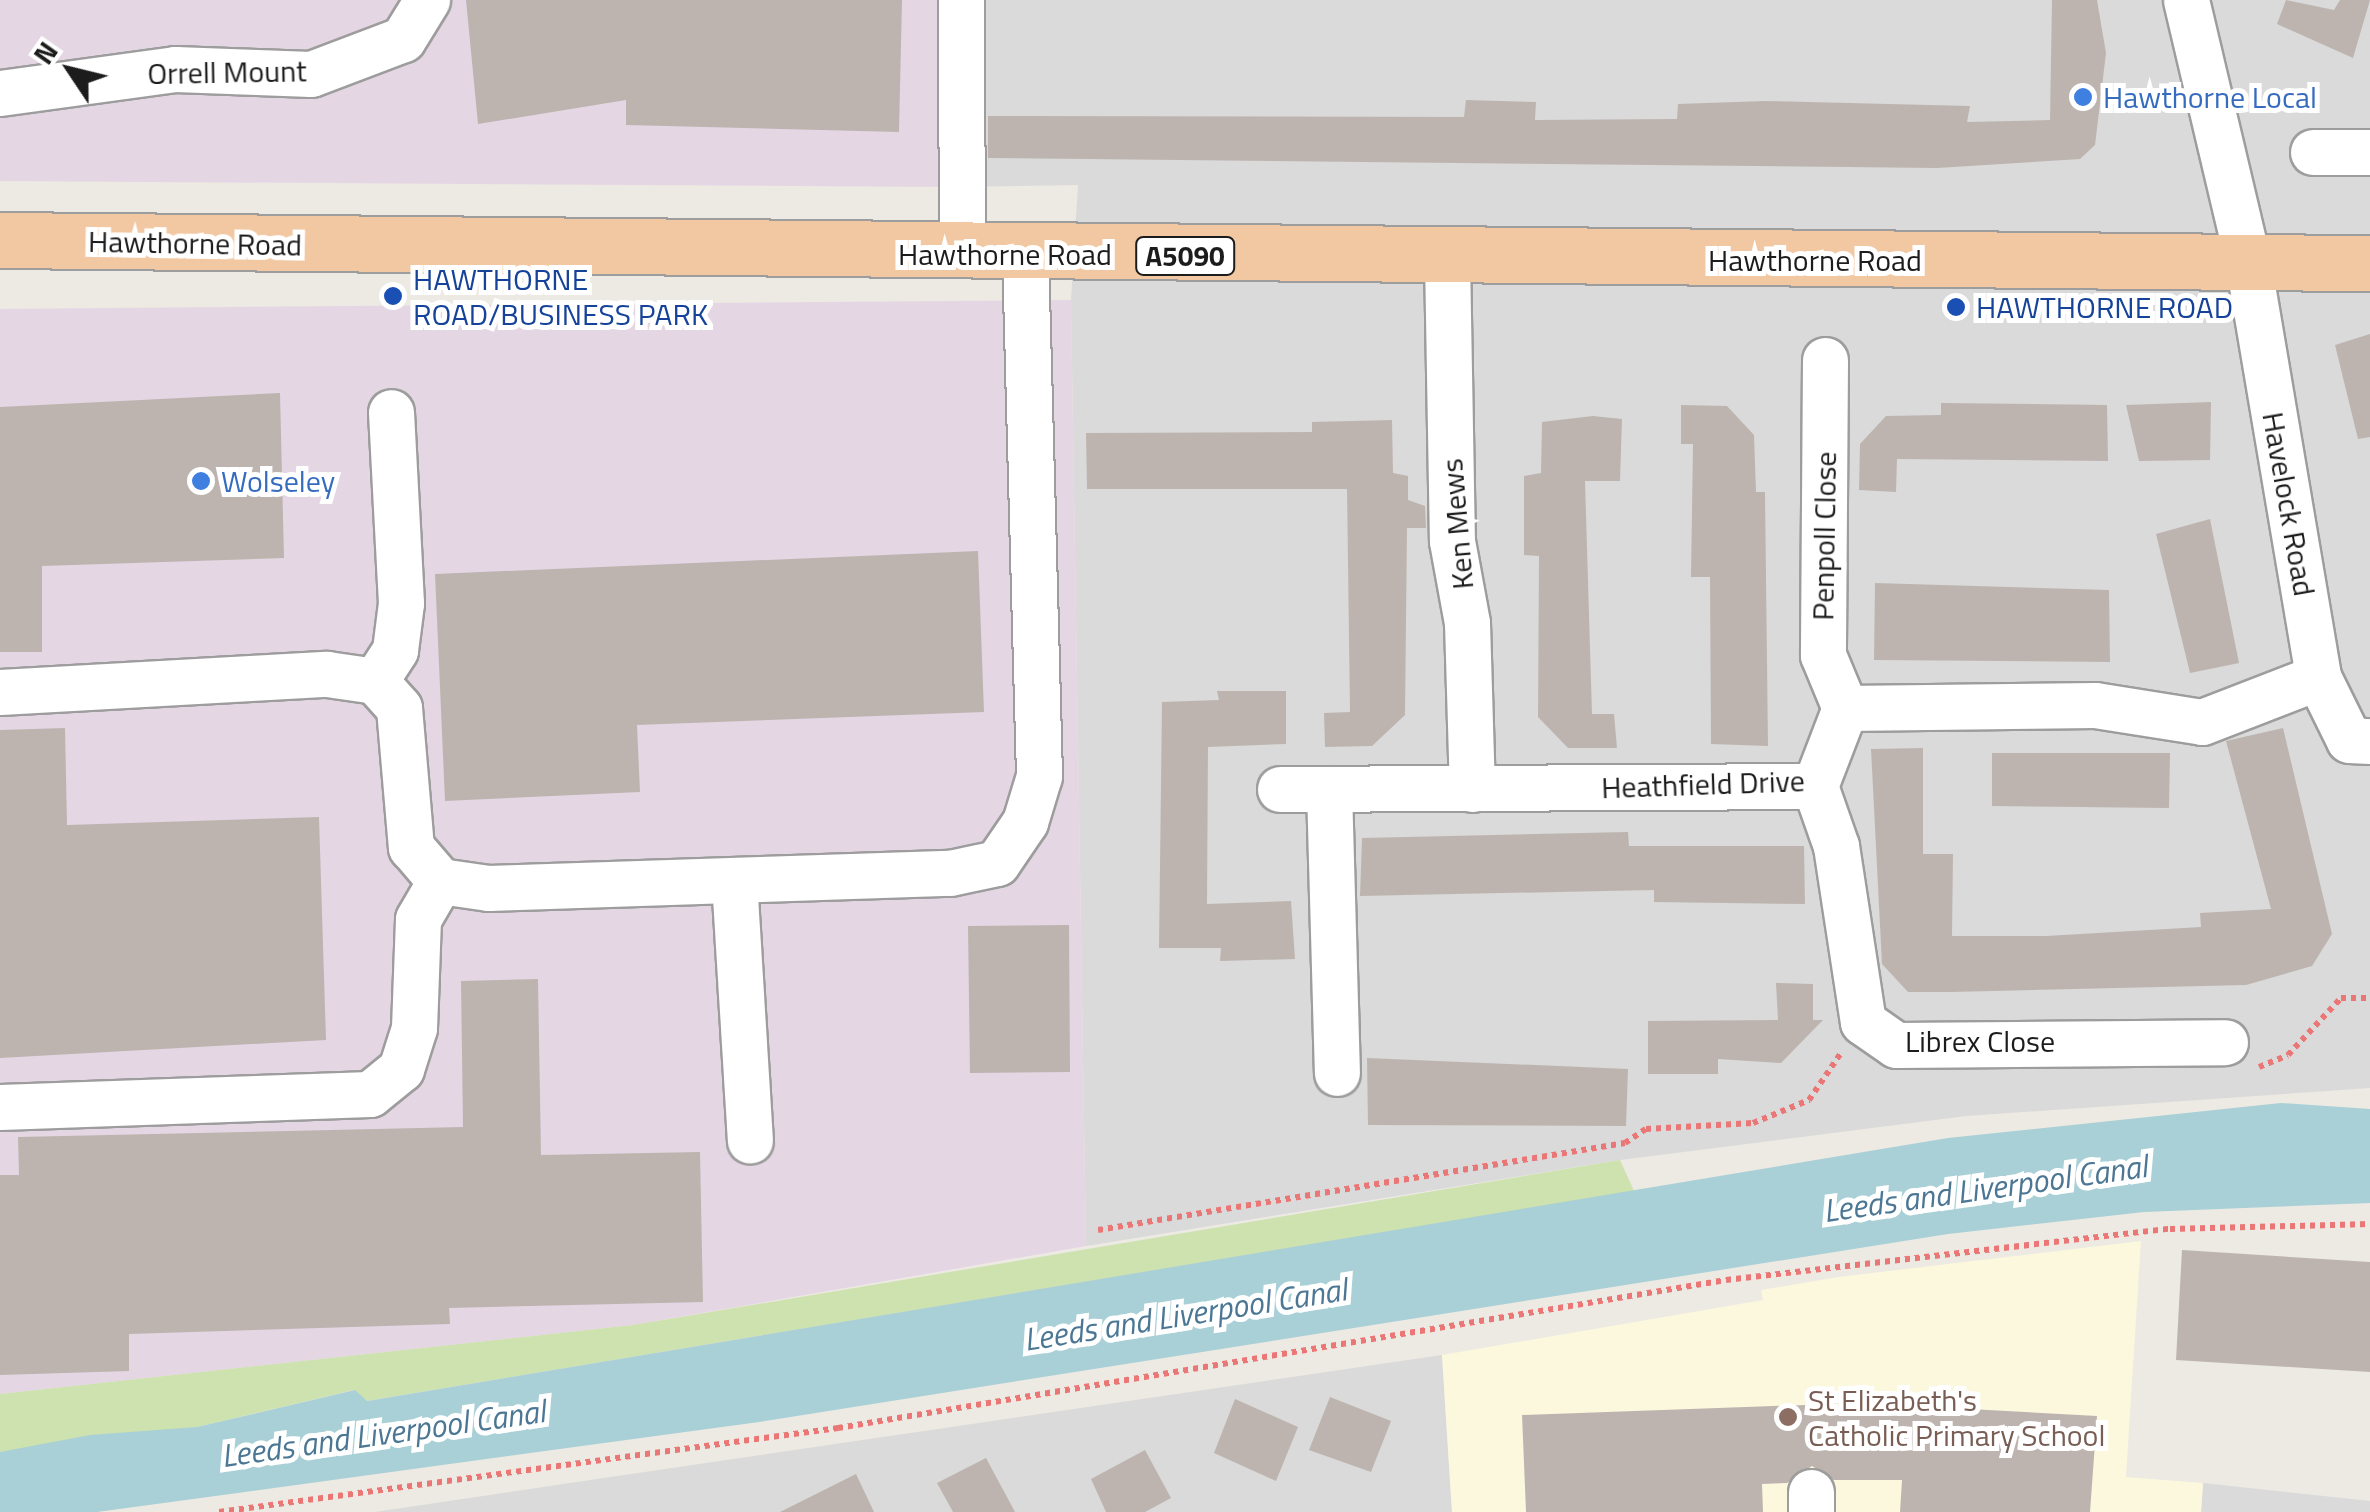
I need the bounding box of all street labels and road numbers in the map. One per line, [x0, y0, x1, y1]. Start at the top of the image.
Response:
street label: Orrell Mount [147, 53, 307, 91]
street label: Hawthorne Road [88, 223, 302, 263]
road number: A5090 [1135, 233, 1235, 279]
street label: Hawthorne Road [898, 236, 1112, 272]
street label: Hawthorne Road [1708, 242, 1922, 278]
street label: Havelock Road [2255, 409, 2323, 599]
street label: Penpoll Close [1805, 451, 1843, 621]
street label: Ken Mews [1433, 457, 1481, 591]
street label: Heathfield Drive [1601, 762, 1805, 806]
street label: Librex Close [1905, 1023, 2055, 1059]

